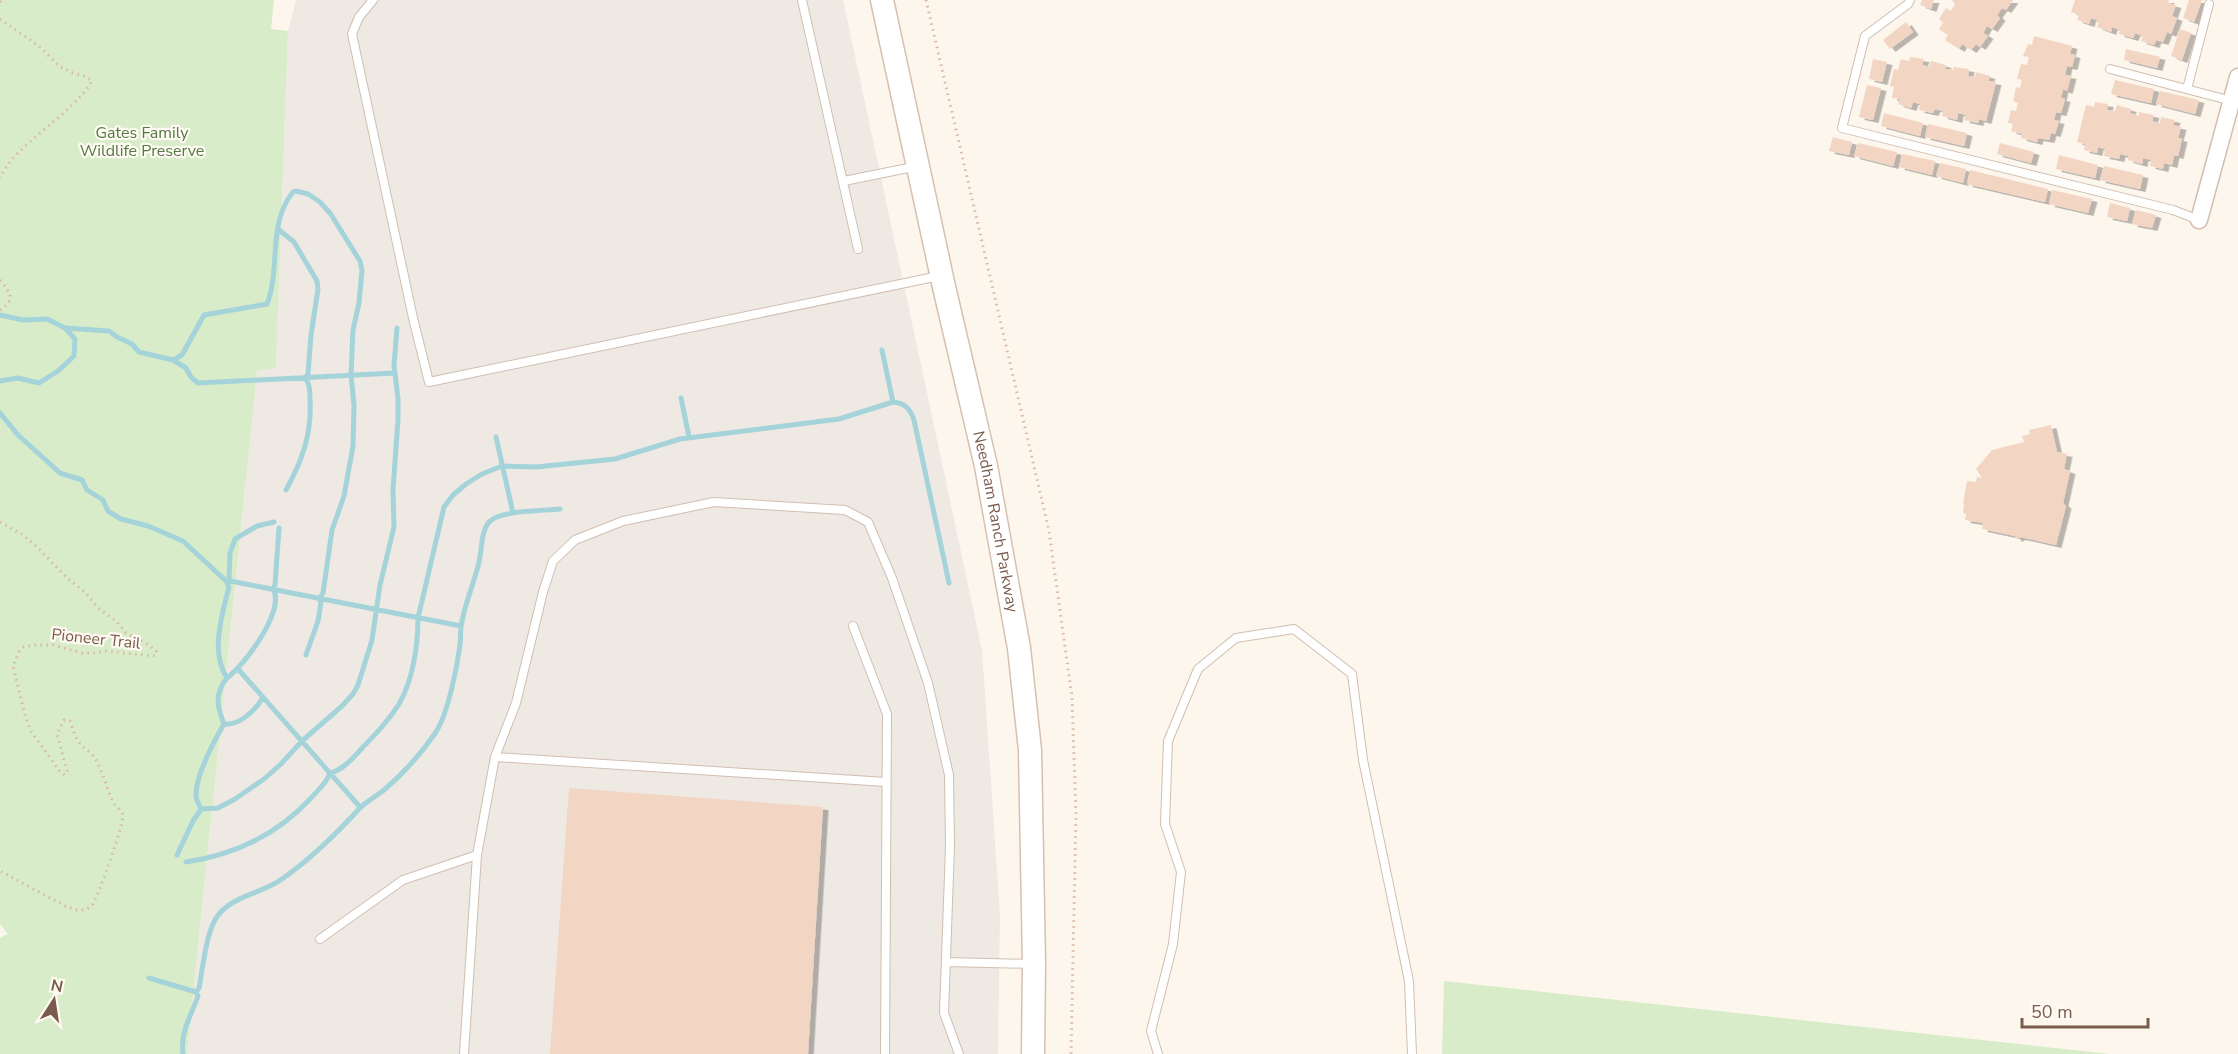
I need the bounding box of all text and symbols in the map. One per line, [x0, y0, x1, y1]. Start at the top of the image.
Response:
park label: Gates Family Wildlife Preserve [80, 122, 204, 162]
street label: Needham Ranch Parkway [967, 429, 1023, 615]
street label: Pioneer Trail [50, 623, 142, 655]
north arrow [24, 970, 84, 1030]
text: N [49, 974, 65, 998]
scale bar [2022, 991, 2148, 1029]
text: 50 m [2031, 1000, 2073, 1024]

